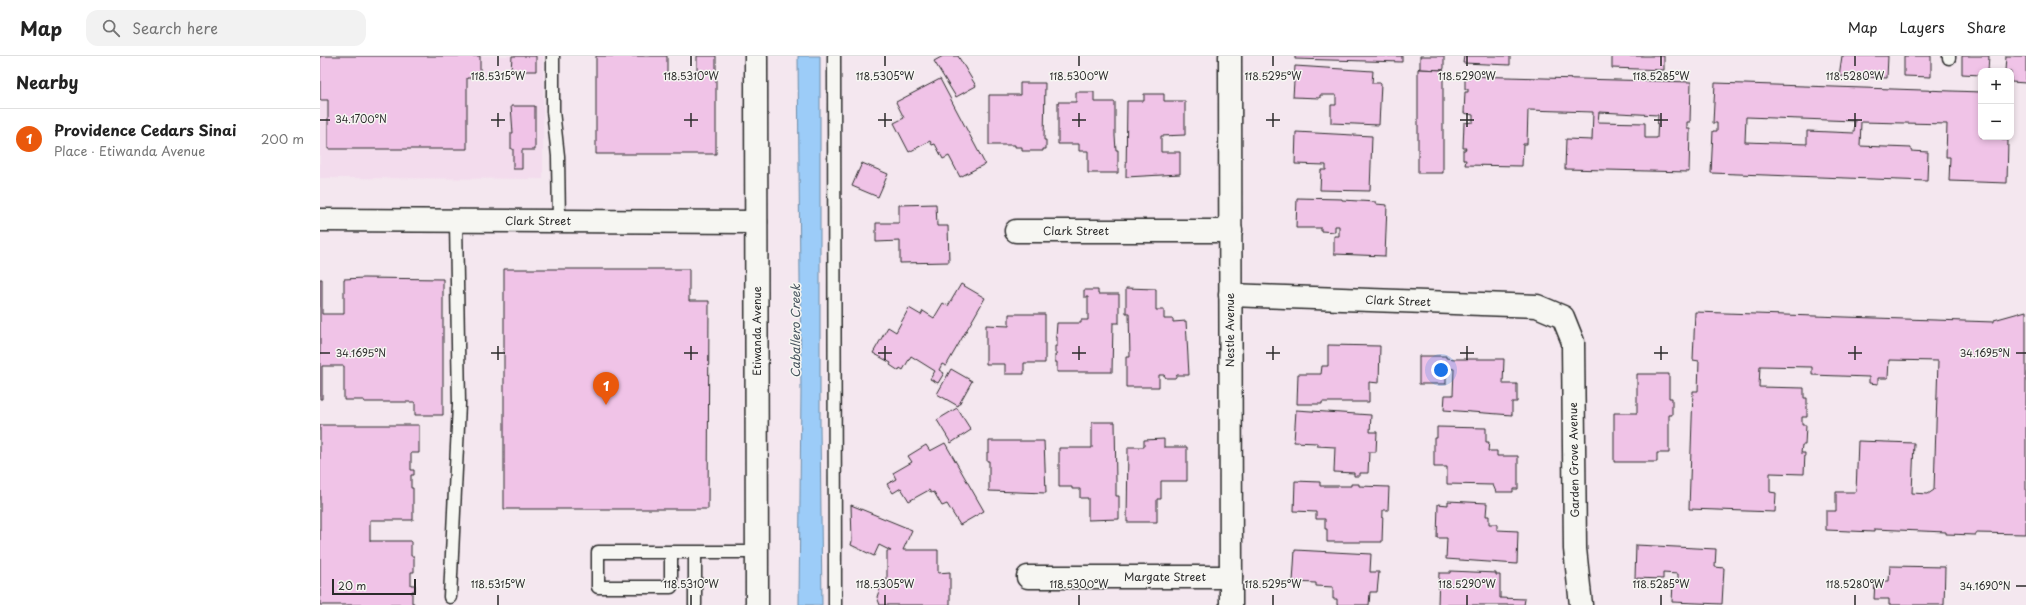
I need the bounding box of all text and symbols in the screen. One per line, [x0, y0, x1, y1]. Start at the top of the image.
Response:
search box [86, 10, 366, 46]
text: Map [20, 14, 62, 42]
text: Search here [132, 16, 218, 39]
icon: search [100, 17, 122, 39]
text: Map [1848, 17, 1878, 38]
text: Layers [1900, 17, 1945, 38]
text: Share [1967, 17, 2006, 38]
text: 118.5315°W [471, 68, 526, 83]
text: 118.5310°W [663, 68, 720, 83]
text: 118.5305°W [856, 68, 915, 83]
text: 118.5300°W [1049, 68, 1109, 83]
text: 118.5295°W [1244, 68, 1302, 83]
text: 118.5290°W [1438, 68, 1497, 83]
text: 118.5285°W [1633, 68, 1690, 83]
text: 118.5280°W [1826, 68, 1885, 83]
map controls [1978, 68, 2014, 140]
button: + [1978, 68, 2014, 104]
text: Nearby [16, 69, 78, 95]
button: − [1978, 104, 2014, 140]
text: 34.1700°N [335, 111, 387, 126]
text: Providence Cedars Sinai [54, 118, 236, 141]
text: 1 [26, 129, 32, 148]
text: 200 m [261, 129, 304, 148]
text: Place · Etiwanda Avenue [54, 141, 205, 160]
street label: Clark Street [505, 212, 571, 229]
street label: Clark Street [1043, 222, 1109, 239]
water label: Caballero Creek [786, 283, 804, 378]
street label: Etiwanda Avenue [748, 286, 765, 376]
street label: Clark Street [1365, 291, 1432, 310]
street label: Nestle Avenue [1221, 293, 1238, 367]
text: 34.1695°N [336, 345, 386, 360]
text: 34.1695°N [1960, 345, 2010, 360]
your location [1431, 360, 1451, 380]
pin: 1 [593, 372, 619, 405]
street label: Garden Grove Avenue [1564, 402, 1583, 518]
street label: Margate Street [1124, 568, 1206, 585]
text: 118.5315°W [471, 576, 526, 591]
text: 118.5310°W [663, 576, 720, 591]
text: 118.5305°W [856, 576, 915, 591]
text: 118.5300°W [1049, 576, 1109, 591]
text: 118.5295°W [1244, 576, 1302, 591]
text: 118.5290°W [1438, 576, 1497, 591]
text: 118.5285°W [1633, 576, 1690, 591]
text: 118.5280°W [1826, 576, 1885, 591]
scale bar [332, 577, 416, 596]
text: 20 m [338, 577, 366, 594]
text: 34.1690°N [1959, 578, 2011, 593]

